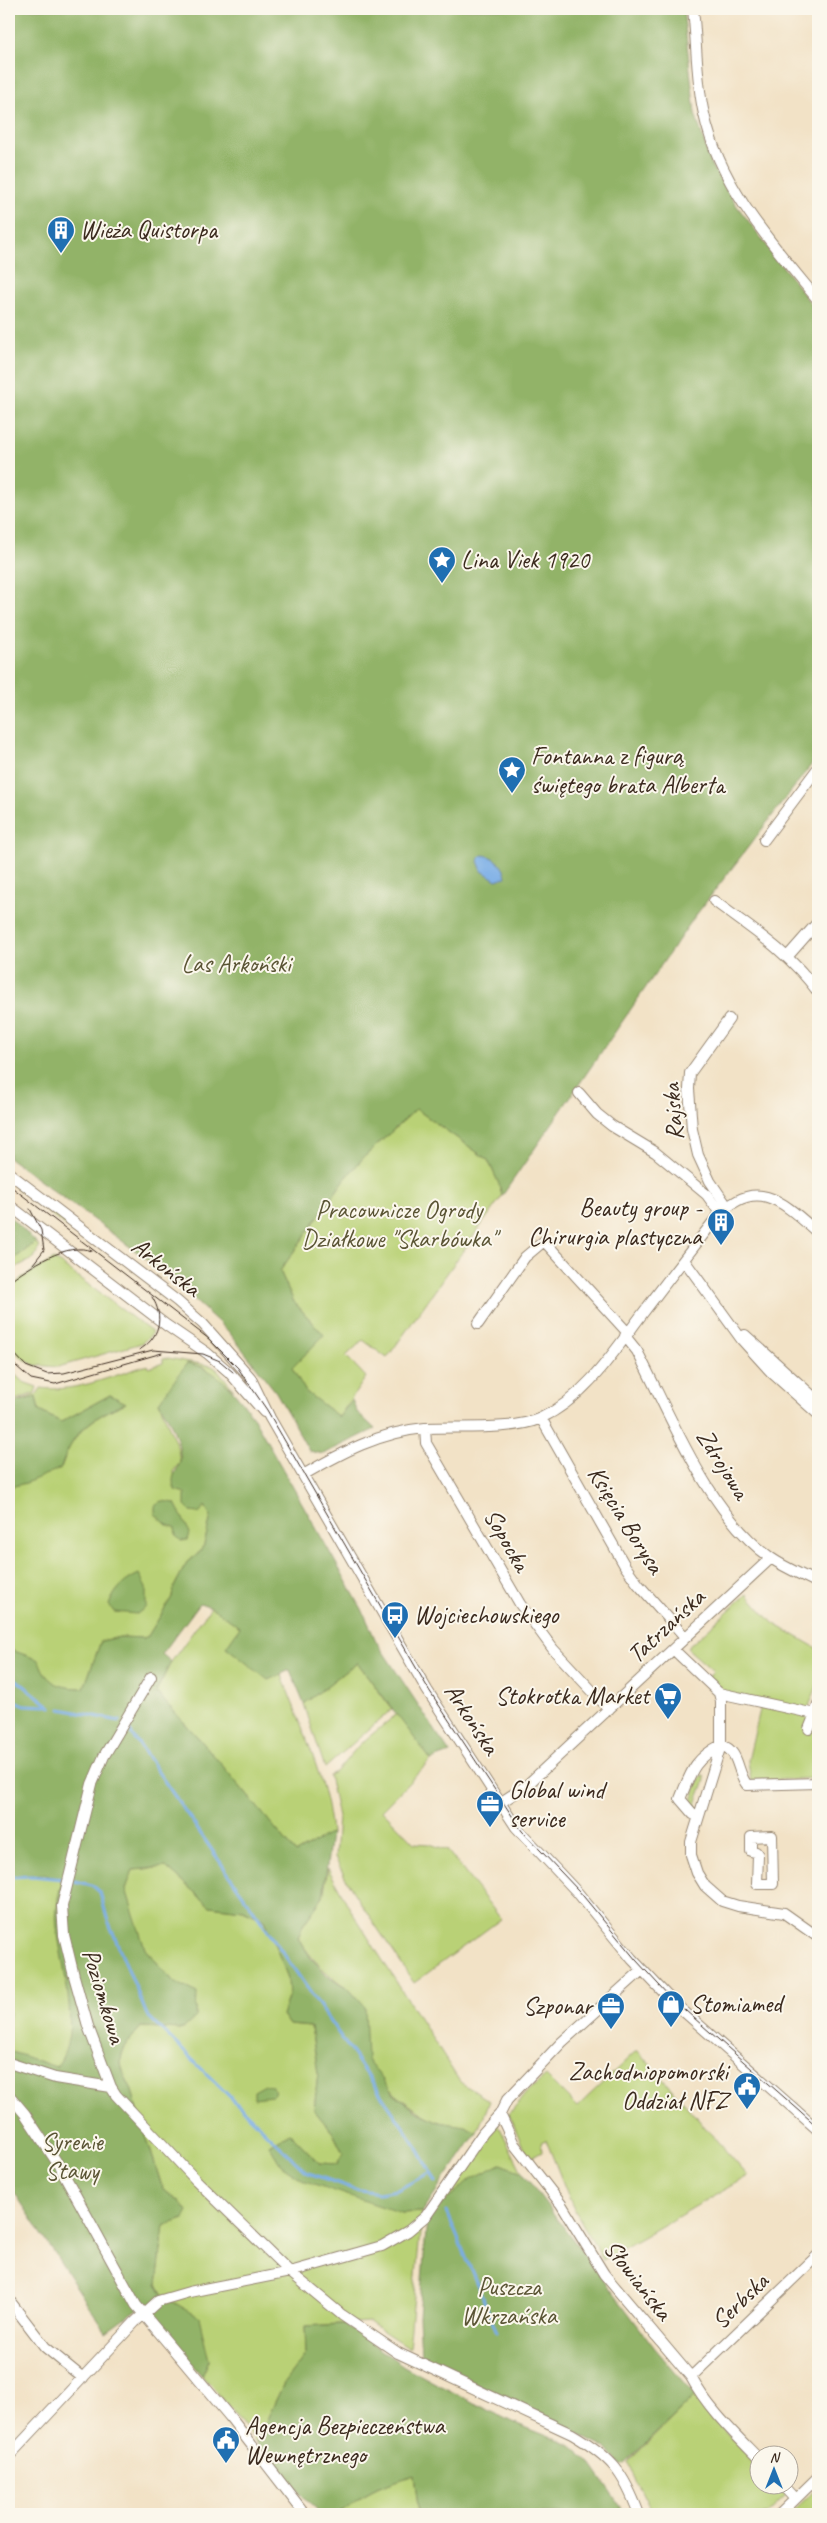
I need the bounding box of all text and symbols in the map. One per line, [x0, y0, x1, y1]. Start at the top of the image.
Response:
place label: Wieża Quistorpa [80, 214, 219, 246]
building icon: Wieża Quistorpa [46, 215, 76, 254]
place label: Lina Viek 1920 [461, 544, 591, 576]
place icon: Lina Viek 1920 [427, 545, 457, 584]
place label: Fontanna z figurą świętego brata Alberta [531, 740, 727, 801]
place icon: Fontanna z figurą świętego brata Alberta [497, 755, 527, 794]
park label: Las Arkoński [181, 948, 294, 980]
street label: Rajska [655, 1081, 691, 1141]
place label: Beauty group - Chirurgia plastyczna [528, 1192, 704, 1253]
park label: Pracownicze Ogrody Działkowe "Skarbówka" [302, 1194, 502, 1255]
building icon: Beauty group - Chirurgia plastyczna [706, 1207, 736, 1246]
street label: Arkońska [125, 1230, 209, 1305]
street label: Zdrojowa [689, 1423, 758, 1507]
street label: Księcia Borysa [580, 1460, 673, 1582]
street label: Sopocka [476, 1503, 539, 1579]
street label: Tatrzańska [620, 1580, 713, 1670]
place label: Wojciechowskiego [414, 1599, 559, 1631]
bus stop icon: Wojciechowskiego [380, 1600, 410, 1639]
street label: Arkońska [437, 1677, 508, 1763]
place label: Stokrotka Market [495, 1680, 652, 1712]
supermarket icon: Stokrotka Market [653, 1681, 683, 1720]
place label: Global wind service [509, 1774, 608, 1835]
office icon: Global wind service [475, 1789, 505, 1828]
street label: Poziomkowa [75, 1945, 134, 2049]
place label: Stomiamed [690, 1988, 786, 2020]
shop icon: Stomiamed [656, 1989, 686, 2028]
place label: Szponar [523, 1990, 595, 2022]
office icon: Szponar [596, 1991, 626, 2030]
place label: Zachodniopomorski Oddział NFZ [568, 2056, 732, 2117]
public building icon: Zachodniopomorski Oddział NFZ [732, 2071, 762, 2110]
park label: Syrenie Stawy [41, 2126, 105, 2187]
street label: Słowiańska [596, 2233, 681, 2329]
street label: Serbska [705, 2265, 777, 2336]
park label: Puszcza Wkrzańska [461, 2271, 559, 2332]
place label: Agencja Bezpieczeństwa Wewnętrznego [245, 2410, 446, 2471]
public building icon: Agencja Bezpieczeństwa Wewnętrznego [211, 2425, 241, 2464]
north arrow [750, 2446, 800, 2496]
text: N [770, 2449, 781, 2466]

